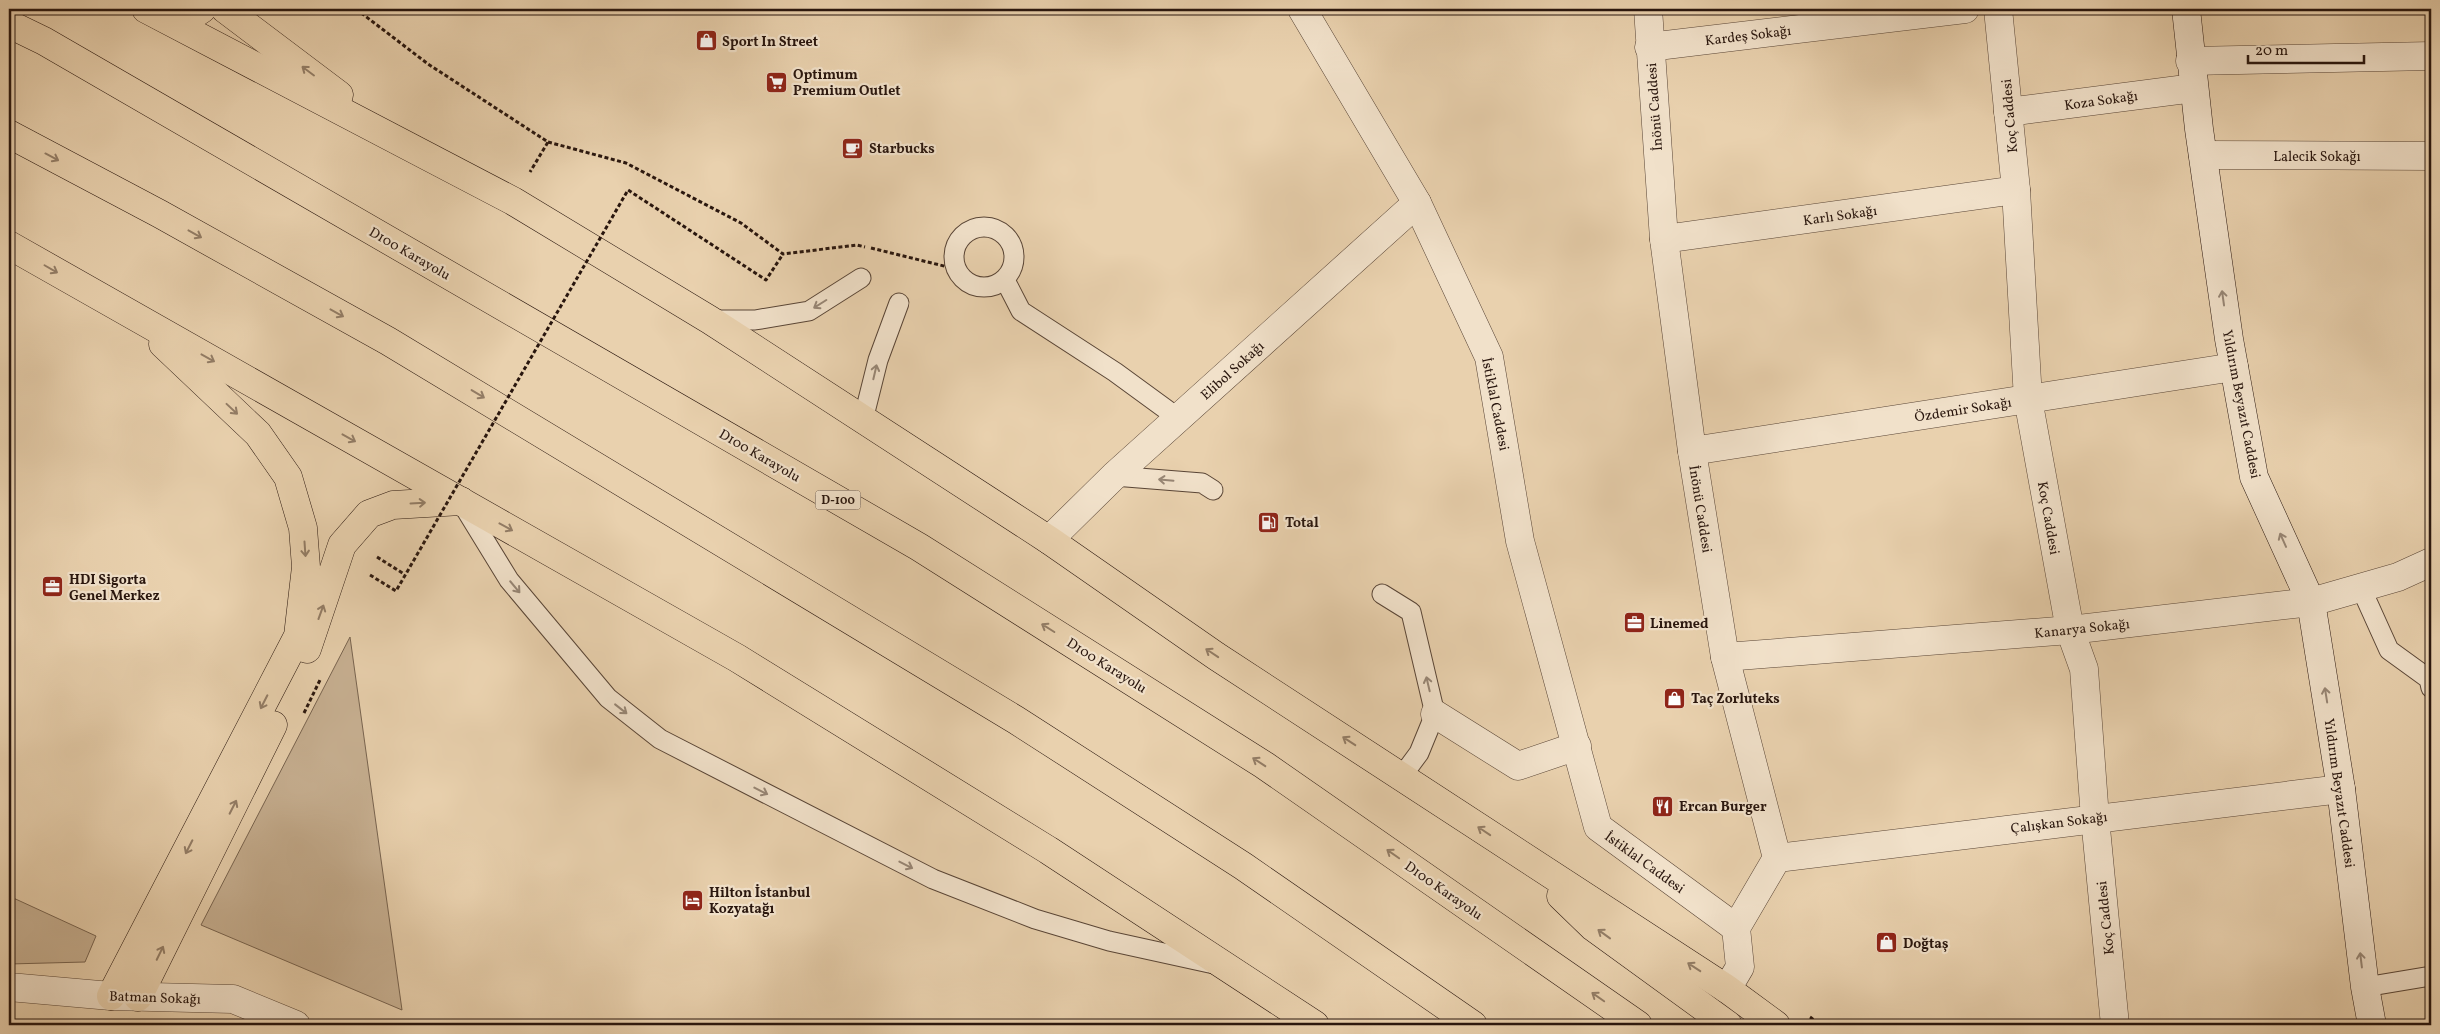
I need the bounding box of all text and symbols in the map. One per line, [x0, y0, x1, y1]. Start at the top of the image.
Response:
street label: Kardeş Sokağı [1704, 22, 1792, 51]
shop icon: Sport In Street [694, 29, 718, 53]
scale bar [2248, 32, 2364, 64]
place label: Sport In Street [722, 33, 818, 52]
text: 20 m [2255, 41, 2288, 62]
street label: İnönü Caddesi [1643, 62, 1668, 152]
one-way arrow [301, 66, 315, 76]
place label: Optimum Premium Outlet [793, 66, 901, 101]
supermarket icon: Optimum Premium Outlet [765, 70, 789, 94]
street label: Koç Caddesi [1998, 78, 2023, 154]
street label: Koza Sokağı [2063, 87, 2139, 116]
cafe icon: Starbucks [841, 136, 865, 160]
place label: Starbucks [869, 140, 935, 159]
street label: Lalecik Sokağı [2273, 148, 2361, 167]
one-way arrow [44, 153, 59, 162]
street label: Karlı Sokağı [1802, 202, 1878, 231]
street label: D100 Karayolu [365, 223, 454, 285]
one-way arrow [187, 229, 202, 239]
one-way arrow [43, 265, 58, 275]
one-way arrow [2218, 291, 2228, 307]
one-way arrow [813, 299, 827, 309]
one-way arrow [329, 308, 344, 318]
street label: Yıldırım Beyazıt Caddesi [2217, 328, 2264, 480]
street label: Elibol Sokağı [1197, 337, 1269, 405]
one-way arrow [200, 354, 214, 364]
street label: İstiklal Caddesi [1476, 356, 1513, 453]
one-way arrow [871, 365, 880, 381]
one-way arrow [470, 390, 484, 400]
street label: Özdemir Sokağı [1913, 393, 2013, 428]
one-way arrow [225, 404, 238, 415]
street label: D100 Karayolu [715, 425, 804, 487]
one-way arrow [341, 434, 356, 444]
street label: İnönü Caddesi [1683, 464, 1716, 554]
one-way arrow [1158, 476, 1174, 485]
street label: Koç Caddesi [2032, 480, 2063, 556]
road number: D-100 [816, 490, 860, 510]
one-way arrow [410, 499, 426, 508]
fuel station icon: Total [1257, 510, 1281, 534]
place label: Total [1285, 514, 1319, 533]
one-way arrow [498, 522, 513, 532]
one-way arrow [2277, 533, 2287, 548]
one-way arrow [300, 540, 310, 556]
place label: HDI Sigorta Genel Merkez [69, 571, 160, 606]
office icon: HDI Sigorta Genel Merkez [41, 575, 65, 599]
one-way arrow [509, 580, 520, 593]
one-way arrow [317, 604, 326, 620]
office icon: Linemed [1622, 611, 1646, 635]
place label: Linemed [1650, 615, 1709, 634]
street label: Kanarya Sokağı [2033, 615, 2131, 644]
one-way arrow [1041, 623, 1055, 633]
street label: D100 Karayolu [1062, 634, 1150, 699]
one-way arrow [1205, 648, 1219, 658]
one-way arrow [1423, 676, 1432, 692]
shop icon: Taç Zorluteks [1663, 686, 1687, 710]
one-way arrow [2320, 687, 2330, 703]
place label: Taç Zorluteks [1691, 690, 1780, 709]
one-way arrow [259, 695, 269, 710]
one-way arrow [615, 703, 628, 714]
street label: Yıldırım Beyazıt Caddesi [2319, 717, 2358, 869]
one-way arrow [1342, 736, 1356, 746]
one-way arrow [1253, 757, 1267, 767]
one-way arrow [753, 787, 768, 796]
restaurant icon: Ercan Burger [1651, 794, 1675, 818]
place label: Ercan Burger [1679, 798, 1767, 817]
one-way arrow [228, 800, 238, 815]
street label: Çalışkan Sokağı [2010, 808, 2109, 839]
one-way arrow [1477, 826, 1491, 836]
street label: İstiklal Caddesi [1600, 828, 1688, 899]
one-way arrow [184, 839, 194, 854]
one-way arrow [1386, 849, 1400, 859]
street label: D100 Karayolu [1400, 857, 1486, 925]
one-way arrow [898, 861, 913, 870]
street label: Koç Caddesi [2093, 880, 2120, 956]
place label: Hilton İstanbul Kozyatağı [709, 884, 811, 919]
hotel icon: Hilton İstanbul Kozyatağı [681, 888, 705, 912]
one-way arrow [1597, 929, 1611, 939]
shop icon: Doğtaş [1875, 931, 1899, 955]
place label: Doğtaş [1903, 935, 1948, 954]
one-way arrow [155, 946, 165, 961]
one-way arrow [2356, 952, 2366, 968]
one-way arrow [1687, 962, 1701, 972]
street label: Batman Sokağı [109, 987, 201, 1010]
one-way arrow [1591, 992, 1605, 1002]

